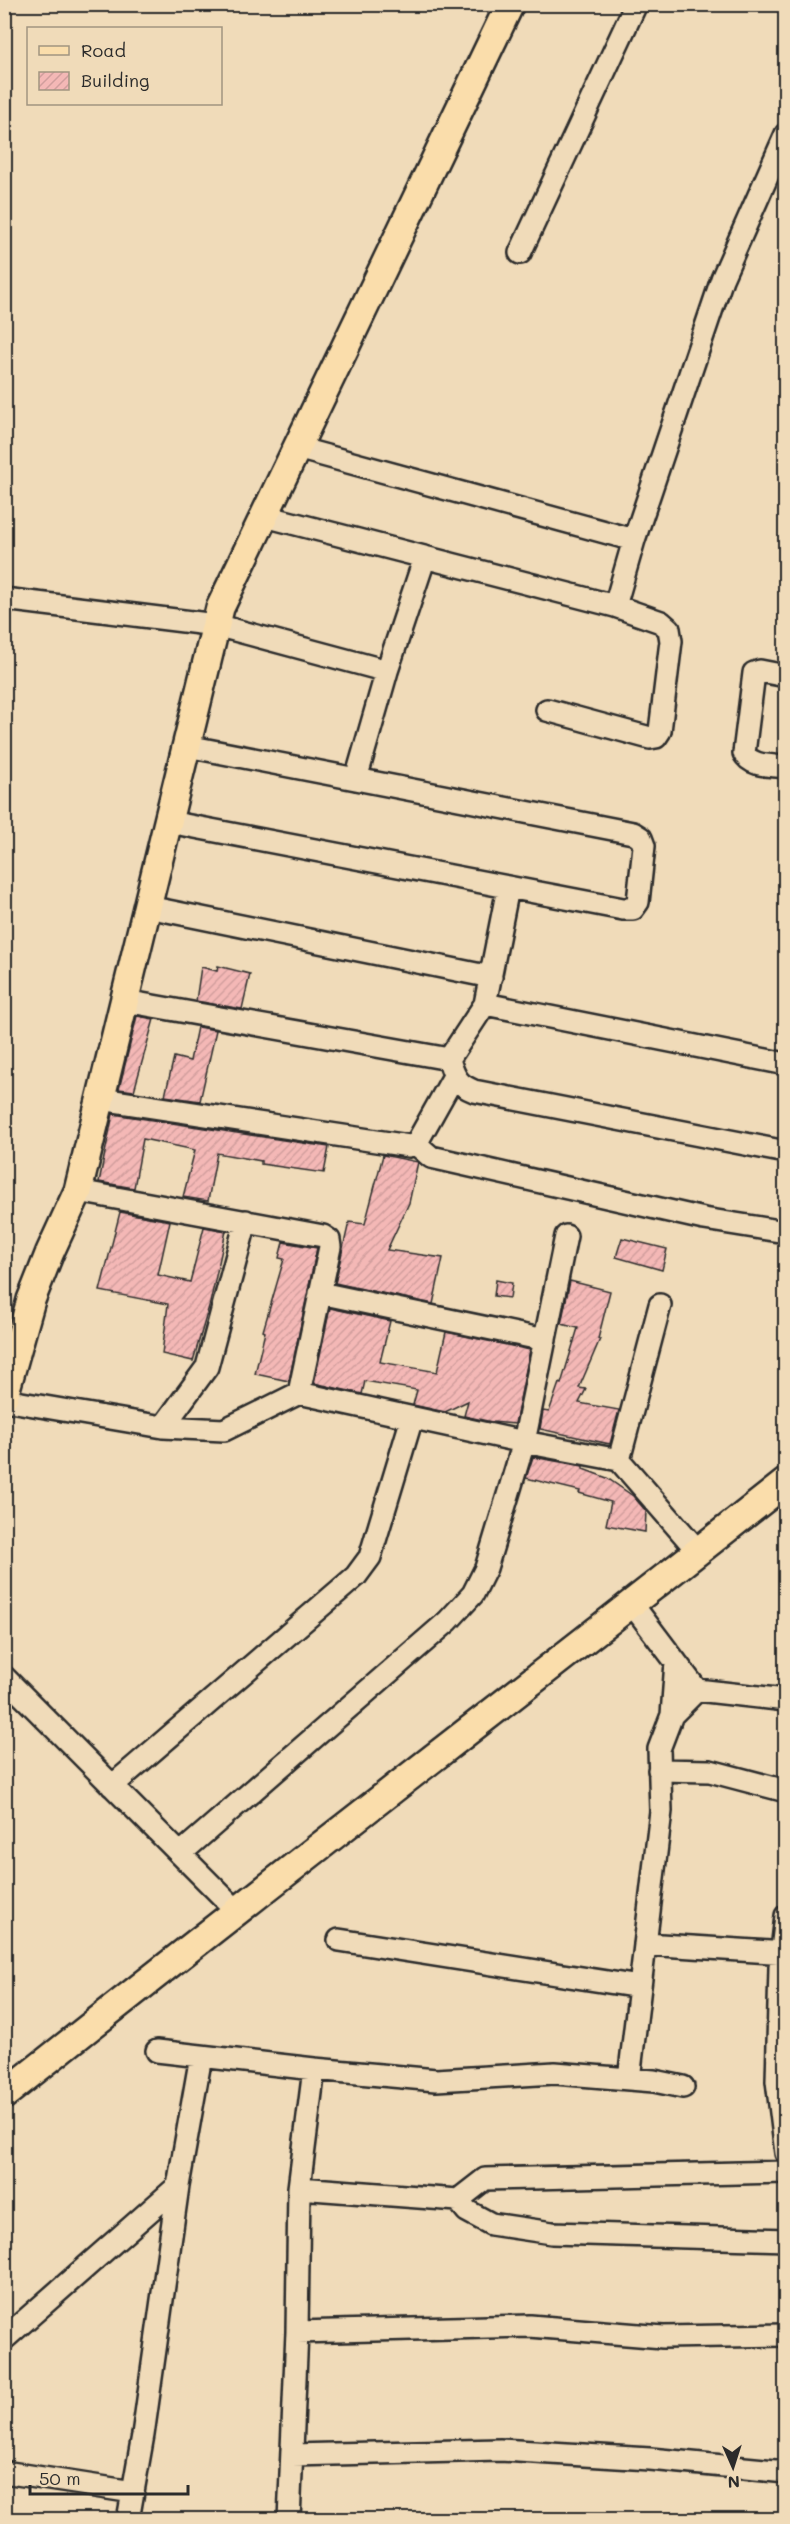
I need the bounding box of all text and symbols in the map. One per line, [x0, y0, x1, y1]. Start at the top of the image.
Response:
legend [27, 27, 222, 105]
text: Road [81, 38, 126, 62]
text: Building [81, 68, 149, 92]
north arrow [703, 2437, 763, 2497]
scale bar [30, 2458, 188, 2496]
text: 50 m [39, 2466, 81, 2490]
text: N [727, 2472, 740, 2493]

